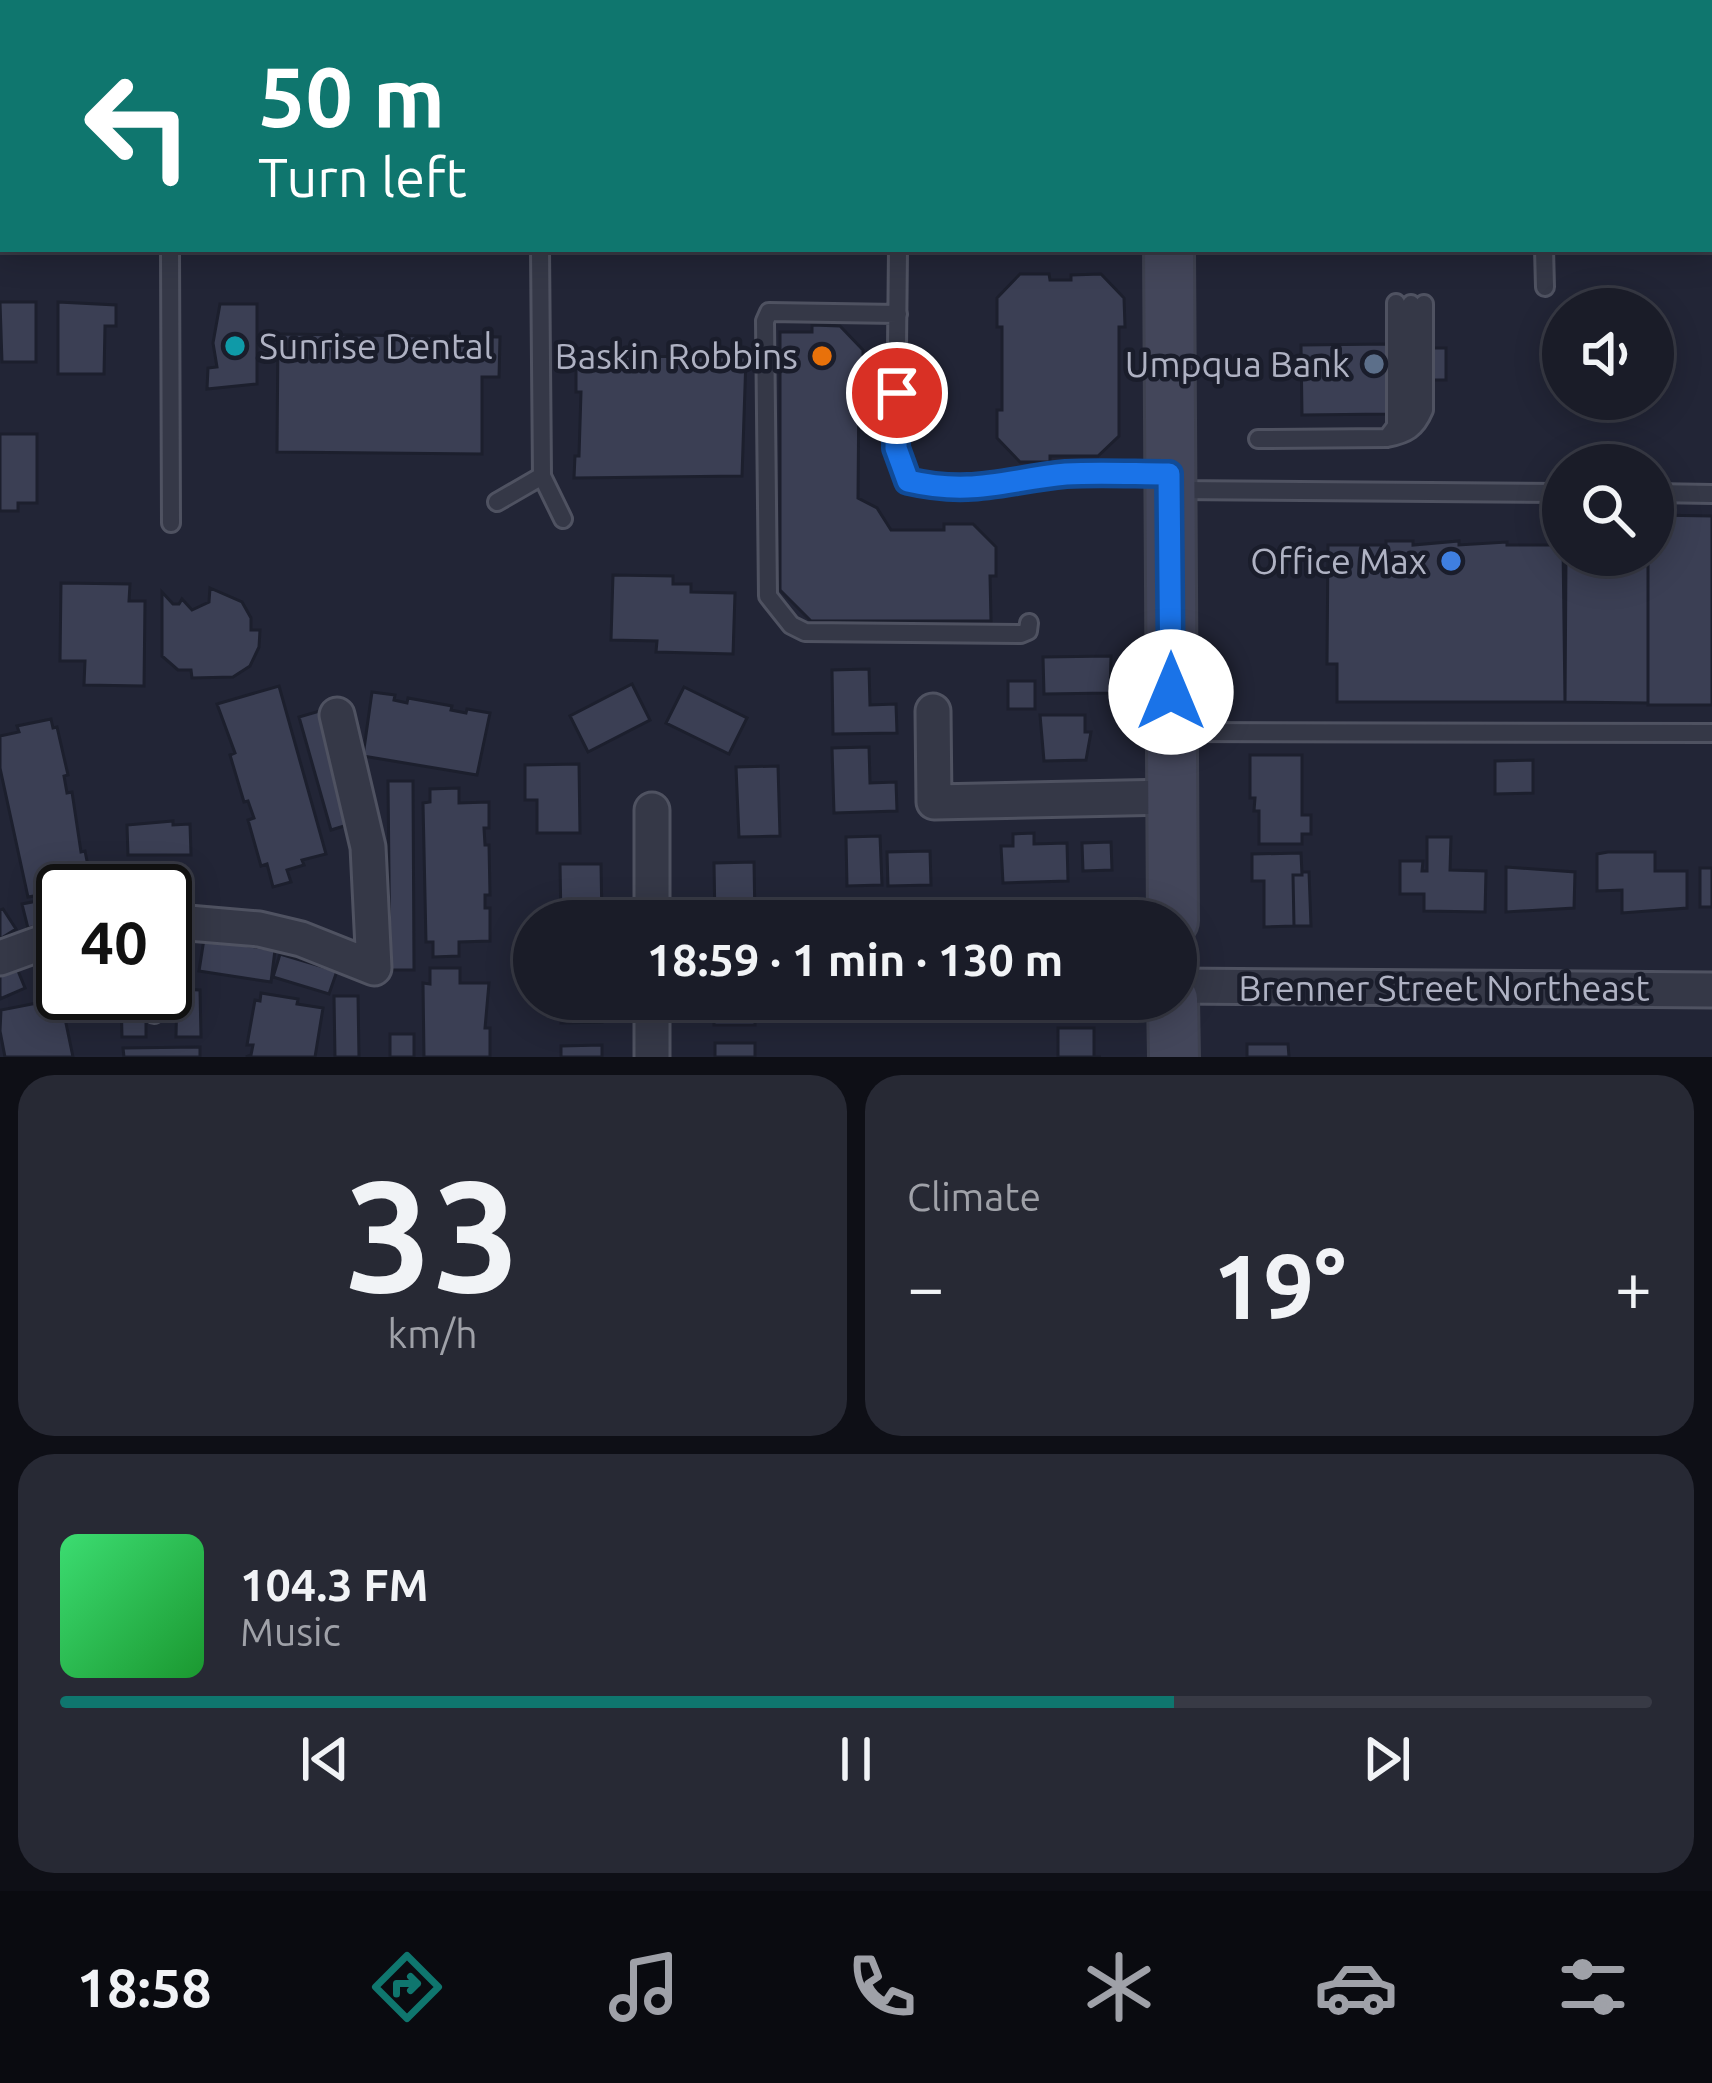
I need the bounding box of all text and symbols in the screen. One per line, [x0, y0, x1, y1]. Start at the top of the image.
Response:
icon: left [60, 48, 216, 204]
text: 50 m [258, 49, 445, 143]
text: Turn left [258, 147, 467, 207]
map controls [1542, 288, 1674, 576]
button: sound [1542, 288, 1674, 420]
place label: Sunrise Dental [259, 325, 493, 366]
marker: Sunrise Dental [222, 333, 248, 359]
place label: Baskin Robbins [555, 335, 798, 376]
pin [846, 342, 948, 444]
marker: Baskin Robbins [809, 343, 835, 369]
place label: Umpqua Bank [1125, 343, 1350, 384]
marker: Umpqua Bank [1361, 351, 1387, 377]
icon: arrive [864, 360, 930, 426]
button: search [1542, 444, 1674, 576]
place label: Office Max [1250, 540, 1427, 581]
marker: Office Max [1438, 548, 1464, 574]
position arrow [1108, 629, 1234, 755]
speed limit sign: 40 [36, 864, 192, 1020]
text: 18:59 · 1 min · 130 m [647, 934, 1063, 985]
street label: Brenner Street Northeast [1238, 967, 1650, 1008]
text: 33 [345, 1147, 520, 1321]
text: Climate [907, 1175, 1041, 1218]
text: 19° [1213, 1235, 1346, 1336]
text: − [907, 1249, 944, 1323]
text: + [1615, 1249, 1652, 1323]
text: km/h [387, 1312, 478, 1355]
text: 104.3 FM [240, 1559, 429, 1610]
text: Music [240, 1610, 341, 1653]
icon: previous [292, 1726, 358, 1792]
icon: pause [823, 1726, 889, 1792]
icon: next [1354, 1726, 1420, 1792]
icon: directions [365, 1945, 449, 2029]
icon: music [602, 1945, 686, 2029]
icon: phone [840, 1945, 924, 2029]
icon: climate [1077, 1945, 1161, 2029]
icon: car [1314, 1945, 1398, 2029]
icon: filters [1551, 1945, 1635, 2029]
text: 18:58 [77, 1957, 212, 2017]

